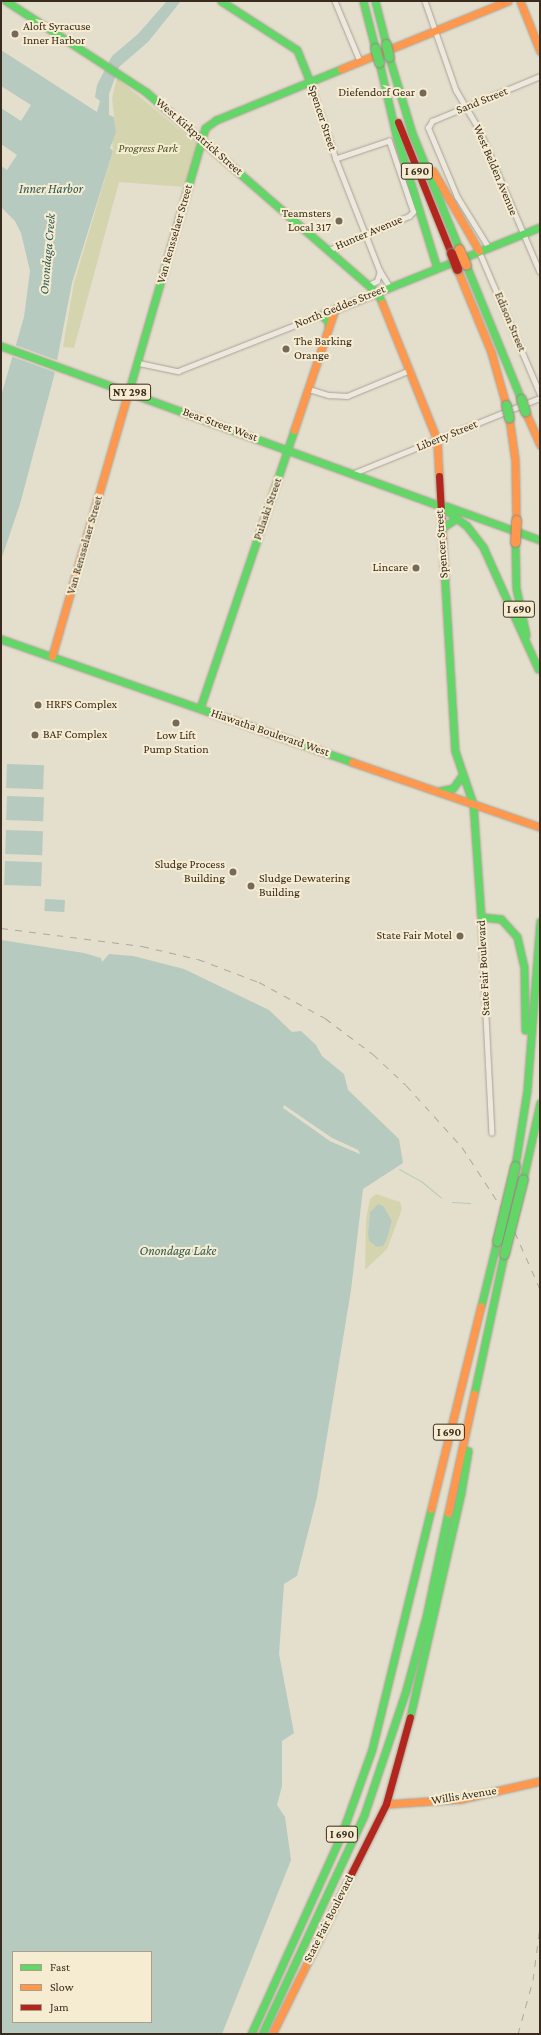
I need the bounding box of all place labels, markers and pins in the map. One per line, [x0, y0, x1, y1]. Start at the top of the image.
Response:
place label: Aloft Syracuse Inner Harbor [23, 20, 91, 48]
marker: Aloft Syracuse Inner Harbor [10, 29, 20, 39]
place label: Diefendorf Gear [338, 86, 415, 100]
marker: Diefendorf Gear [418, 88, 428, 98]
place label: Teamsters Local 317 [282, 207, 331, 235]
marker: Teamsters Local 317 [334, 216, 344, 226]
place label: The Barking Orange [294, 335, 352, 363]
marker: The Barking Orange [281, 344, 291, 354]
place label: Lincare [373, 561, 408, 575]
marker: Lincare [411, 563, 421, 573]
place label: HRFS Complex [46, 698, 117, 712]
marker: HRFS Complex [33, 700, 43, 710]
marker: Low Lift Pump Station [171, 718, 181, 728]
place label: BAF Complex [43, 728, 107, 742]
place label: Low Lift Pump Station [143, 729, 209, 757]
marker: BAF Complex [30, 730, 40, 740]
place label: Sludge Process Building [155, 858, 225, 886]
marker: Sludge Process Building [228, 867, 238, 877]
place label: Sludge Dewatering Building [259, 872, 350, 900]
marker: Sludge Dewatering Building [246, 881, 256, 891]
place label: State Fair Motel [376, 929, 452, 943]
marker: State Fair Motel [455, 931, 465, 941]

